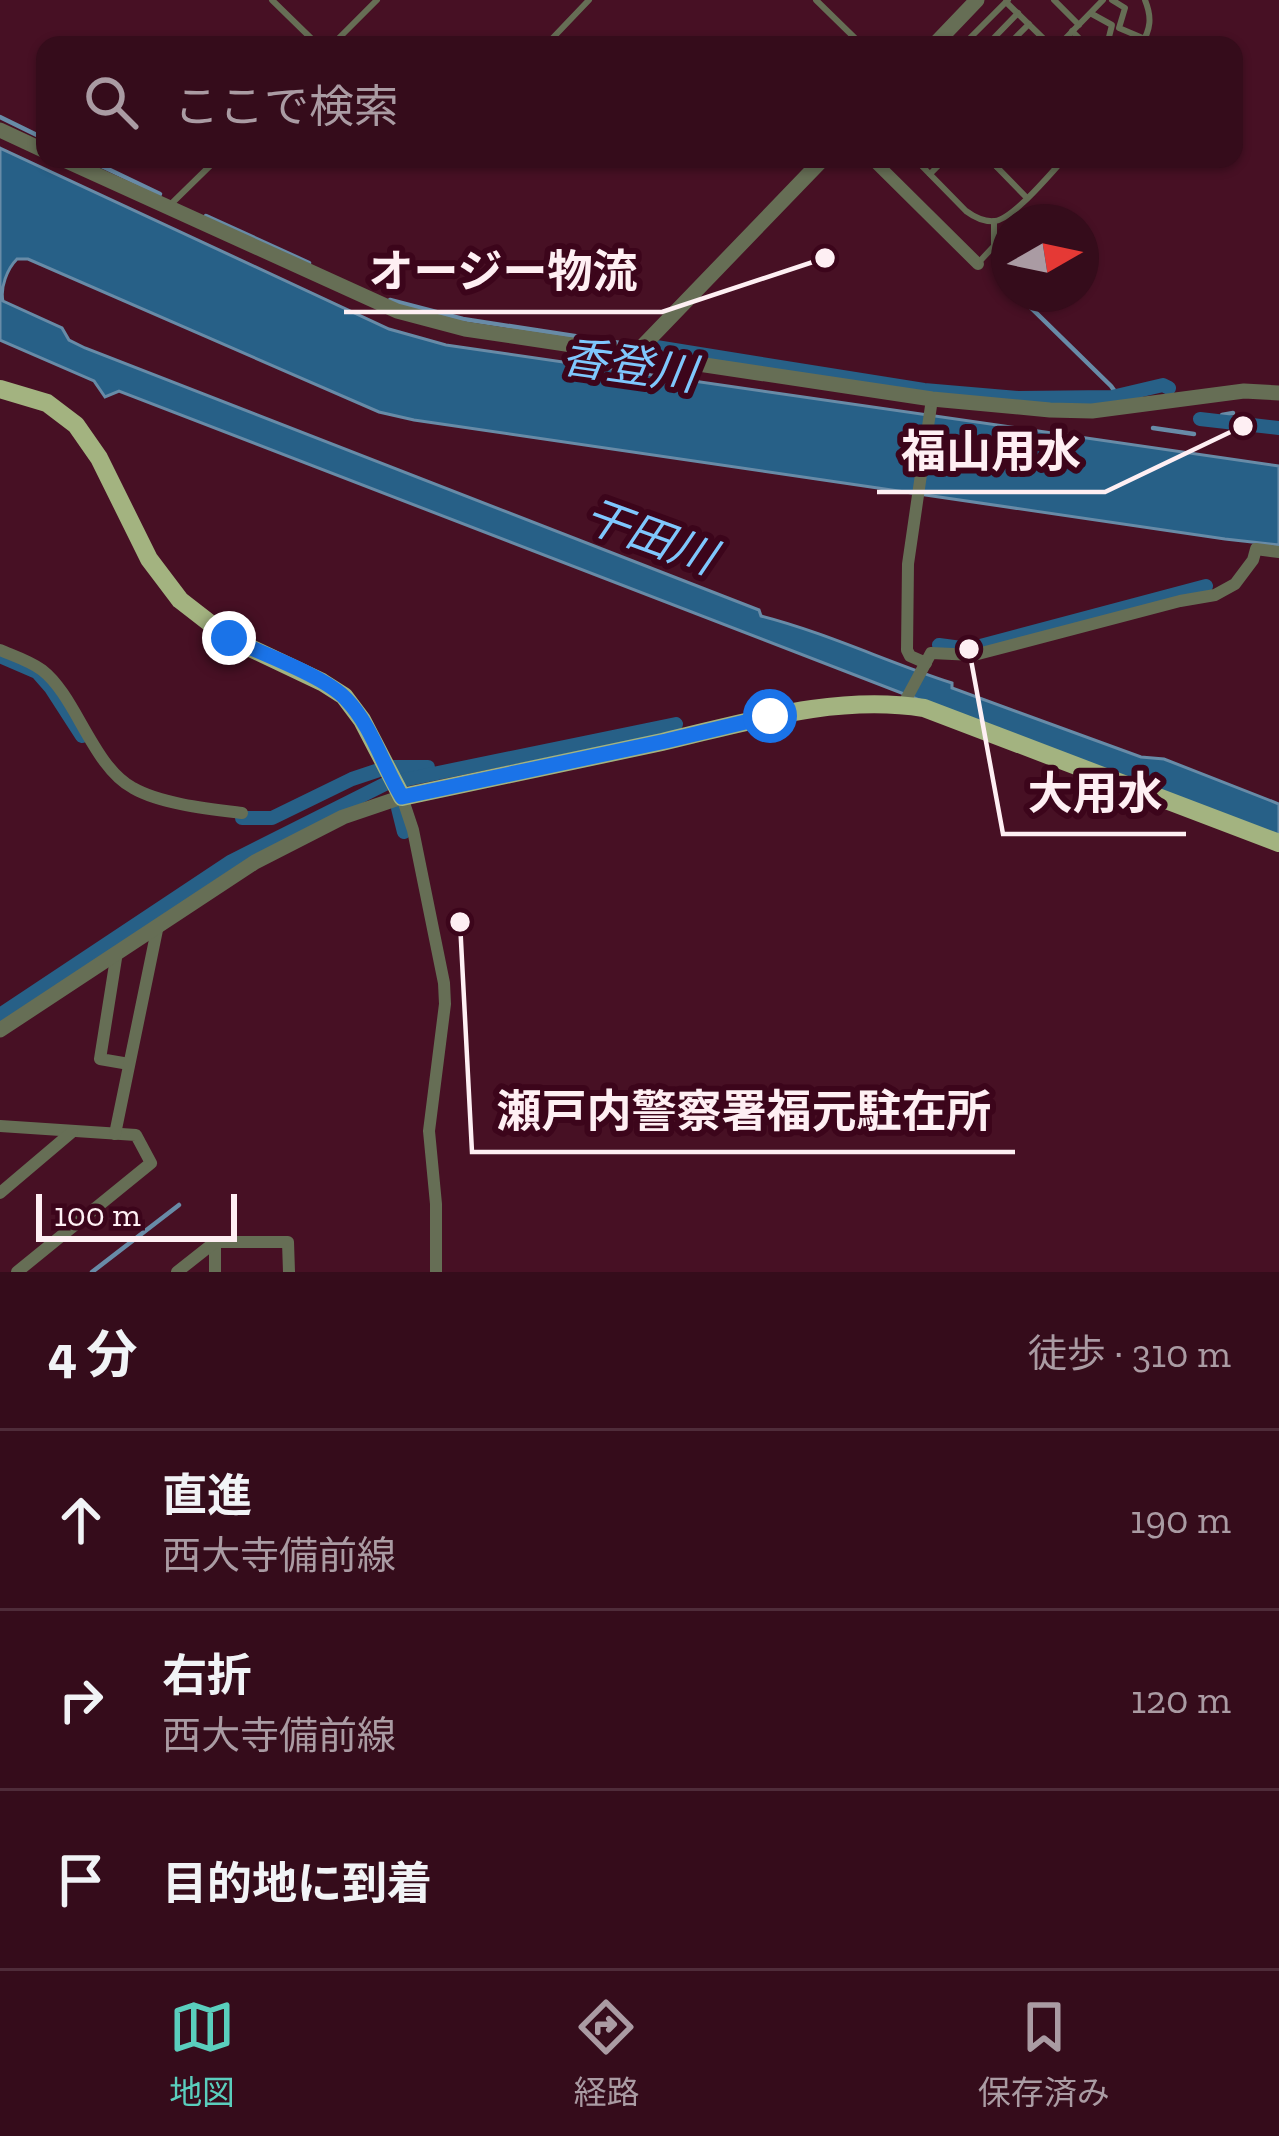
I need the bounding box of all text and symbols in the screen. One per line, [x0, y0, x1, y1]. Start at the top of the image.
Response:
search box [36, 36, 1243, 168]
icon: search [78, 69, 144, 135]
text: ここで検索 [174, 80, 399, 134]
north arrow [991, 204, 1099, 312]
callout: オージー物流 [344, 231, 662, 312]
text: オージー物流 [368, 245, 638, 299]
water label: 香登川 [558, 330, 703, 403]
callout: 福山用水 [877, 411, 1105, 492]
text: 福山用水 [901, 425, 1081, 479]
water label: 干田川 [577, 488, 726, 587]
route end [202, 611, 256, 665]
route start [743, 689, 797, 743]
callout: 大用水 [1003, 753, 1186, 834]
text: 大用水 [1027, 767, 1163, 821]
callout: 瀬戸内警察署福元駐在所 [472, 1071, 1015, 1152]
text: 瀬戸内警察署福元駐在所 [496, 1085, 992, 1139]
scale bar [36, 1188, 237, 1241]
text: 100 m [54, 1195, 141, 1234]
text: 4 分 [48, 1324, 138, 1385]
text: 徒歩 · 310 m [1028, 1330, 1231, 1377]
text: 直進 [162, 1469, 252, 1523]
icon: ahead [48, 1487, 114, 1553]
text: 190 m [1130, 1496, 1231, 1543]
text: 西大寺備前線 [162, 1532, 396, 1579]
text: 右折 [162, 1649, 252, 1703]
icon: right [48, 1667, 114, 1733]
text: 120 m [1131, 1676, 1231, 1723]
text: 西大寺備前線 [162, 1712, 396, 1759]
icon: arrive [48, 1847, 114, 1913]
text: 目的地に到着 [162, 1857, 432, 1911]
tab: 地図 [169, 1994, 235, 2114]
tab: 経路 [573, 1994, 639, 2114]
tab: 保存済み [978, 1994, 1110, 2114]

